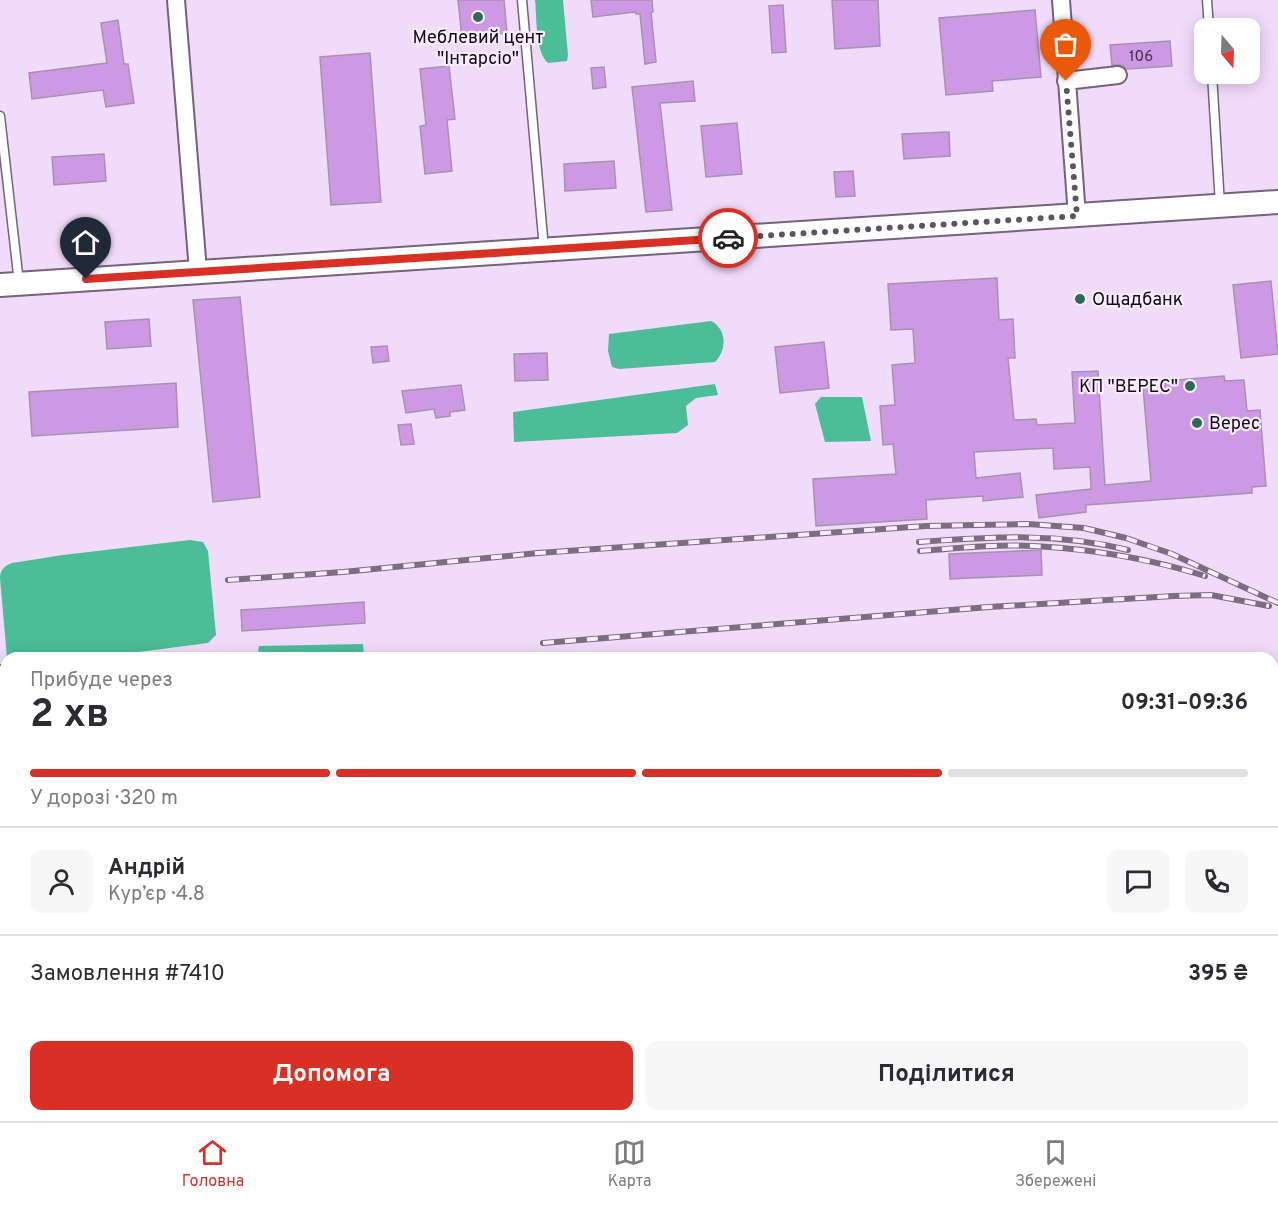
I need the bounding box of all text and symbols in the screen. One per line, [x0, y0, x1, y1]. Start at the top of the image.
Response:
marker: Меблевий цент "Інтарсіо" [471, 10, 485, 24]
north arrow [1194, 18, 1260, 84]
map controls [1194, 18, 1260, 84]
pin [1040, 19, 1091, 81]
place label: Меблевий цент "Інтарсіо" [413, 27, 543, 71]
icon: bag [1049, 28, 1082, 61]
house number: 106 [1129, 48, 1153, 67]
courier [698, 208, 758, 268]
pin [60, 217, 111, 279]
icon: car [712, 222, 745, 255]
icon: home [69, 226, 102, 259]
place label: Ощадбанк [1092, 289, 1183, 312]
marker: Ощадбанк [1073, 292, 1087, 306]
place label: КП "ВЕРЕС" [1079, 376, 1178, 399]
marker: КП "ВЕРЕС" [1183, 379, 1197, 393]
place label: Верес [1209, 413, 1260, 436]
marker: Верес [1190, 416, 1204, 430]
text: Прибуде через [30, 668, 173, 694]
text: 09:31–09:36 [1121, 690, 1248, 717]
text: 2 хв [30, 692, 109, 741]
text: У дорозі · 320 m [30, 786, 178, 812]
button: person [30, 850, 93, 913]
button: chat [1107, 850, 1170, 913]
button: phone [1185, 850, 1248, 913]
text: Андрій [108, 855, 185, 882]
text: Кур’єр · 4.8 [108, 882, 205, 908]
text: Замовлення #7410 [30, 961, 225, 988]
text: 395 ₴ [1188, 961, 1248, 988]
button: Допомога [30, 1041, 633, 1110]
button: Поділитися [645, 1041, 1248, 1110]
tab: Головна [182, 1136, 244, 1192]
tab: Карта [608, 1136, 652, 1192]
tab: Збережені [1015, 1136, 1096, 1192]

